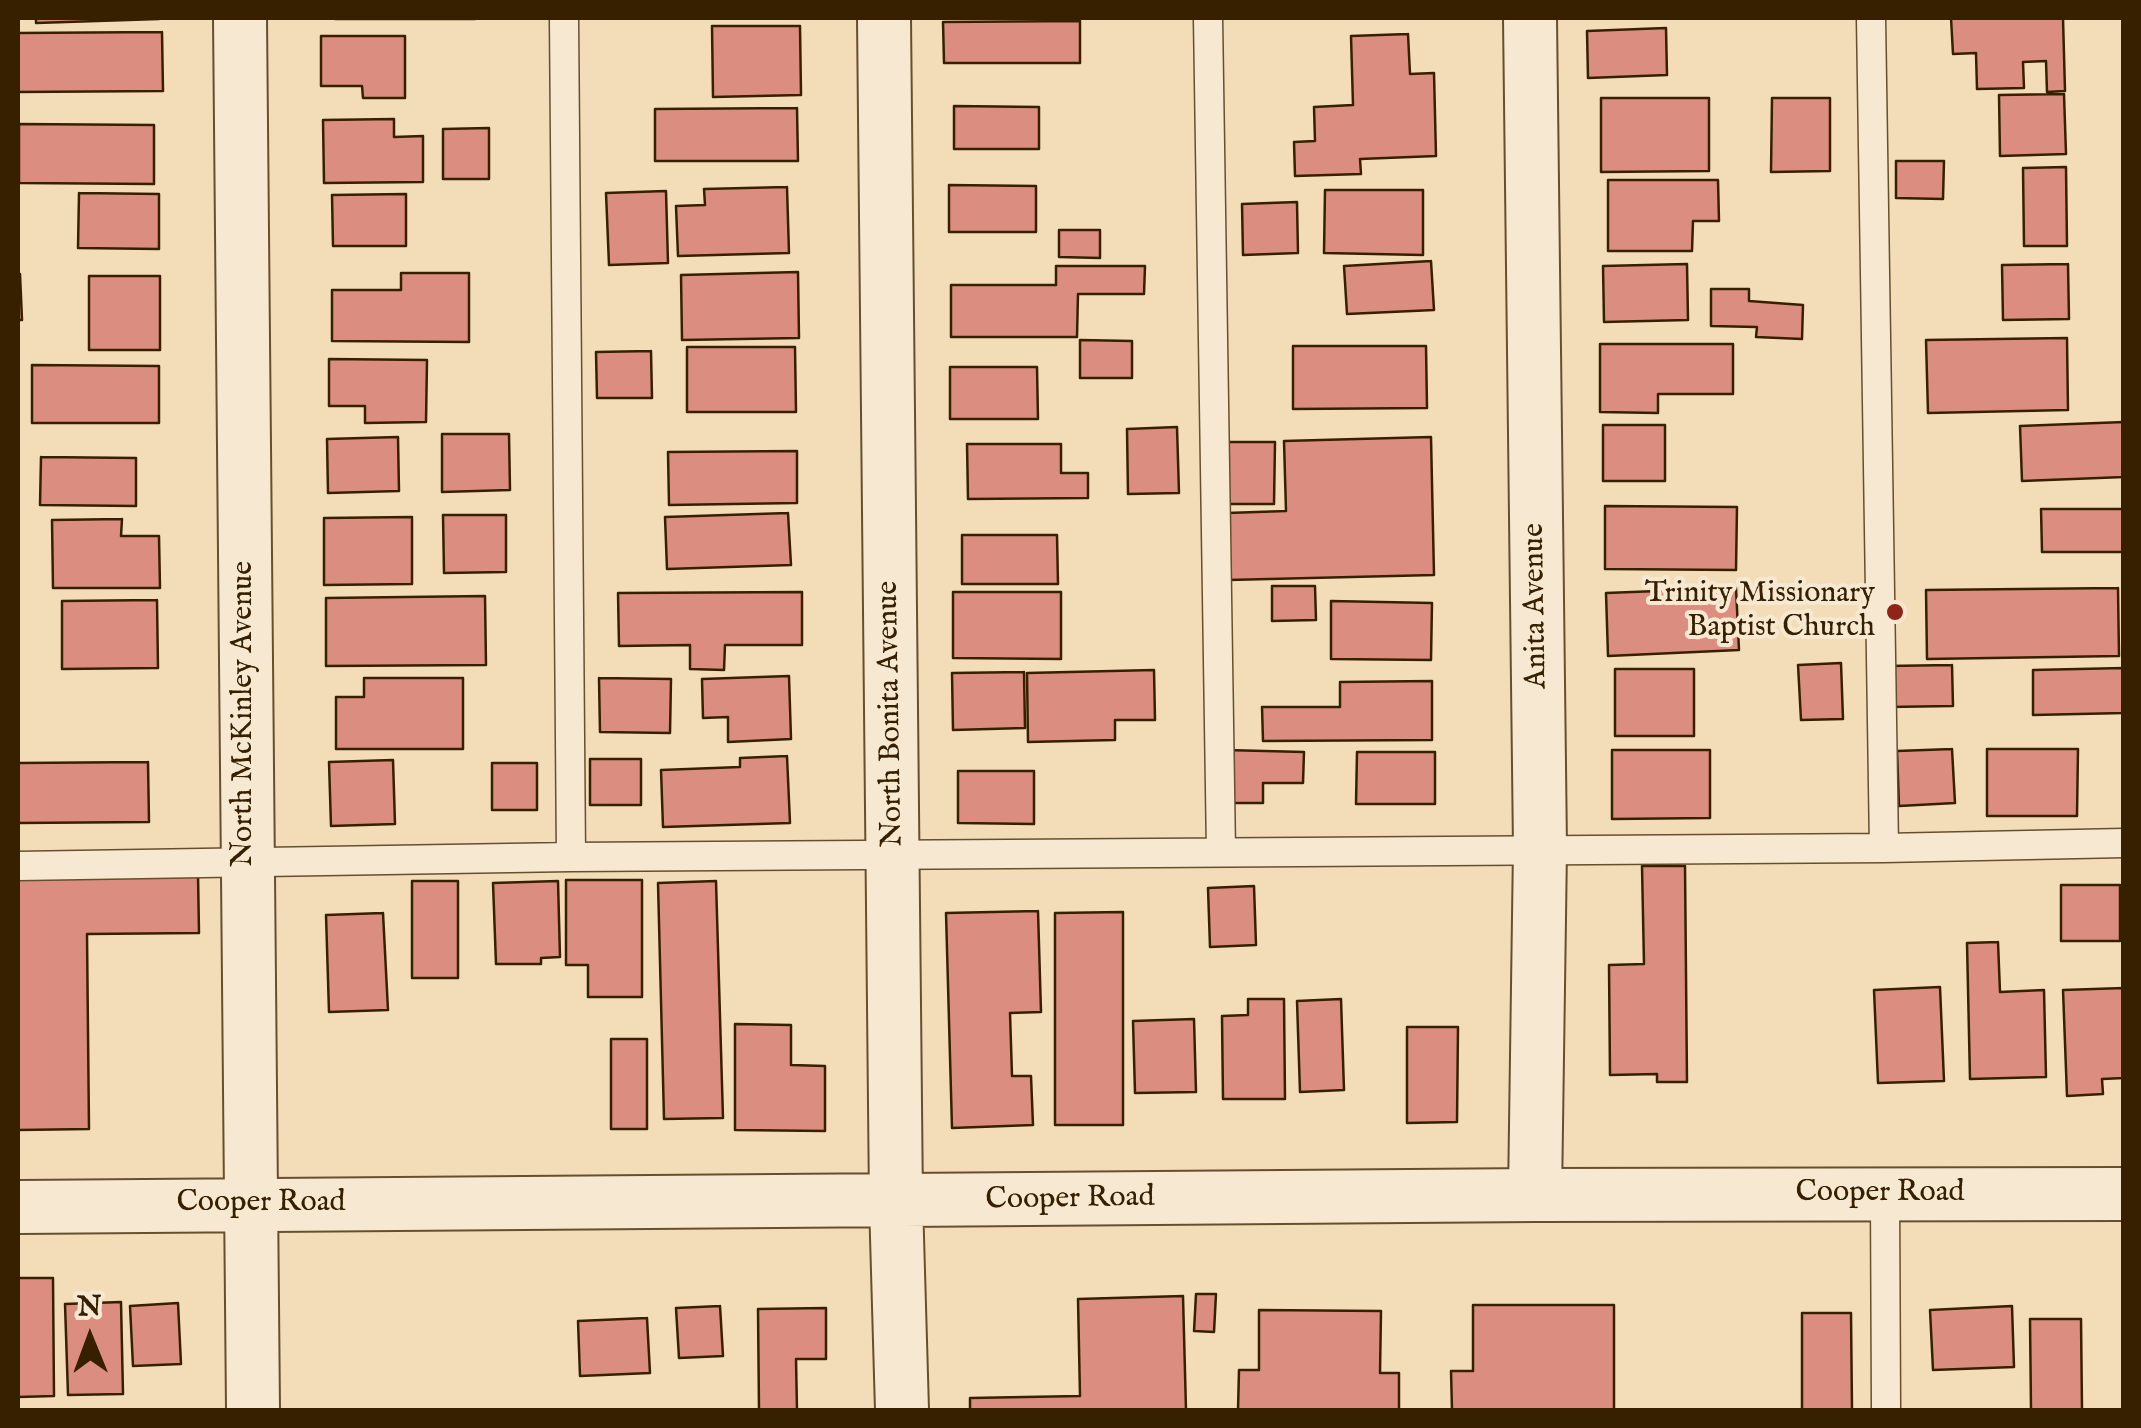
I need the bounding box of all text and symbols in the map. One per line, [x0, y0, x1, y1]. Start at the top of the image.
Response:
street label: Anita Avenue [1518, 523, 1556, 689]
street label: North McKinley Avenue [227, 561, 263, 867]
place label: Trinity Missionary Baptist Church [1645, 577, 1875, 648]
street label: North Bonita Avenue [872, 581, 912, 847]
marker: Trinity Missionary Baptist Church [1884, 601, 1906, 623]
street label: Cooper Road [1795, 1176, 1965, 1212]
street label: Cooper Road [985, 1181, 1155, 1219]
street label: Cooper Road [176, 1186, 346, 1222]
north arrow [40, 1288, 140, 1388]
text: N [77, 1290, 102, 1325]

